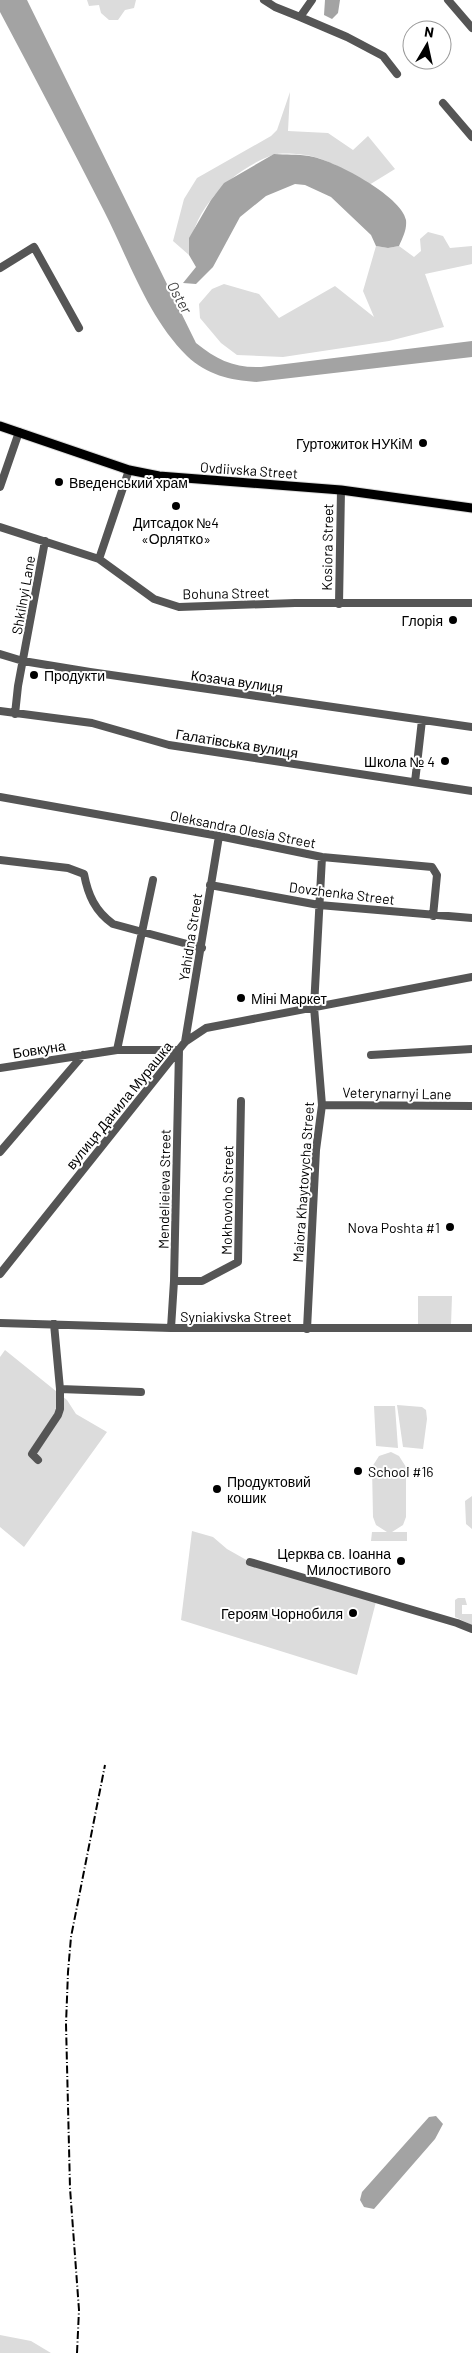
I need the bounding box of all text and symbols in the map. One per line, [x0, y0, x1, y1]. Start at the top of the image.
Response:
north arrow [402, 20, 452, 70]
text: N [423, 23, 435, 41]
water label: Oster [164, 278, 196, 317]
place label: Гуртожиток НУКіМ [296, 435, 413, 452]
marker: Гуртожиток НУКіМ [417, 437, 429, 449]
street label: Ovdiivska Street [200, 458, 298, 482]
place label: Введенський храм [69, 474, 188, 491]
marker: Введенський храм [53, 476, 65, 488]
marker: Дитсадок №4 «Орлятко» [170, 500, 182, 512]
street label: Kosiora Street [318, 503, 336, 591]
place label: Дитсадок №4 «Орлятко» [133, 514, 219, 547]
street label: Shkilnyi Lane [8, 554, 38, 636]
street label: Bohuna Street [182, 584, 270, 602]
place label: Глорія [402, 612, 443, 629]
marker: Глорія [447, 614, 459, 626]
street label: Козача вулиця [190, 666, 284, 696]
place label: Продукти [44, 667, 105, 684]
marker: Продукти [28, 669, 40, 681]
street label: Галатівська вулиця [175, 725, 299, 761]
place label: Школа № 4 [364, 753, 435, 770]
marker: Школа № 4 [439, 755, 451, 767]
street label: Oleksandra Olesia Street [169, 807, 317, 851]
street label: Dovzhenka Street [288, 878, 396, 908]
street label: Yahidna Street [175, 892, 205, 982]
place label: Міні Маркет [251, 990, 327, 1007]
marker: Міні Маркет [235, 992, 247, 1004]
street label: Бовкуна [11, 1036, 67, 1062]
street label: вулиця Данила Мурашка [62, 1038, 176, 1172]
street label: Veterynarnyi Lane [342, 1084, 452, 1102]
street label: Maiora Khaytovycha Street [289, 1101, 317, 1263]
street label: Mendelieieva Street [154, 1129, 174, 1249]
street label: Mokhovoho Street [218, 1145, 236, 1255]
place label: Nova Poshta #1 [348, 1219, 440, 1236]
marker: Nova Poshta #1 [444, 1221, 456, 1233]
street label: Syniakivska Street [180, 1308, 292, 1325]
place label: School #16 [368, 1463, 434, 1480]
marker: School #16 [352, 1465, 364, 1477]
place label: Продуктовий кошик [227, 1473, 311, 1506]
marker: Продуктовий кошик [211, 1483, 223, 1495]
place label: Церква св. Іоанна Милостивого [277, 1545, 391, 1578]
marker: Церква св. Іоанна Милостивого [395, 1555, 407, 1567]
place label: Героям Чорнобиля [221, 1605, 343, 1622]
marker: Героям Чорнобиля [347, 1607, 359, 1619]

